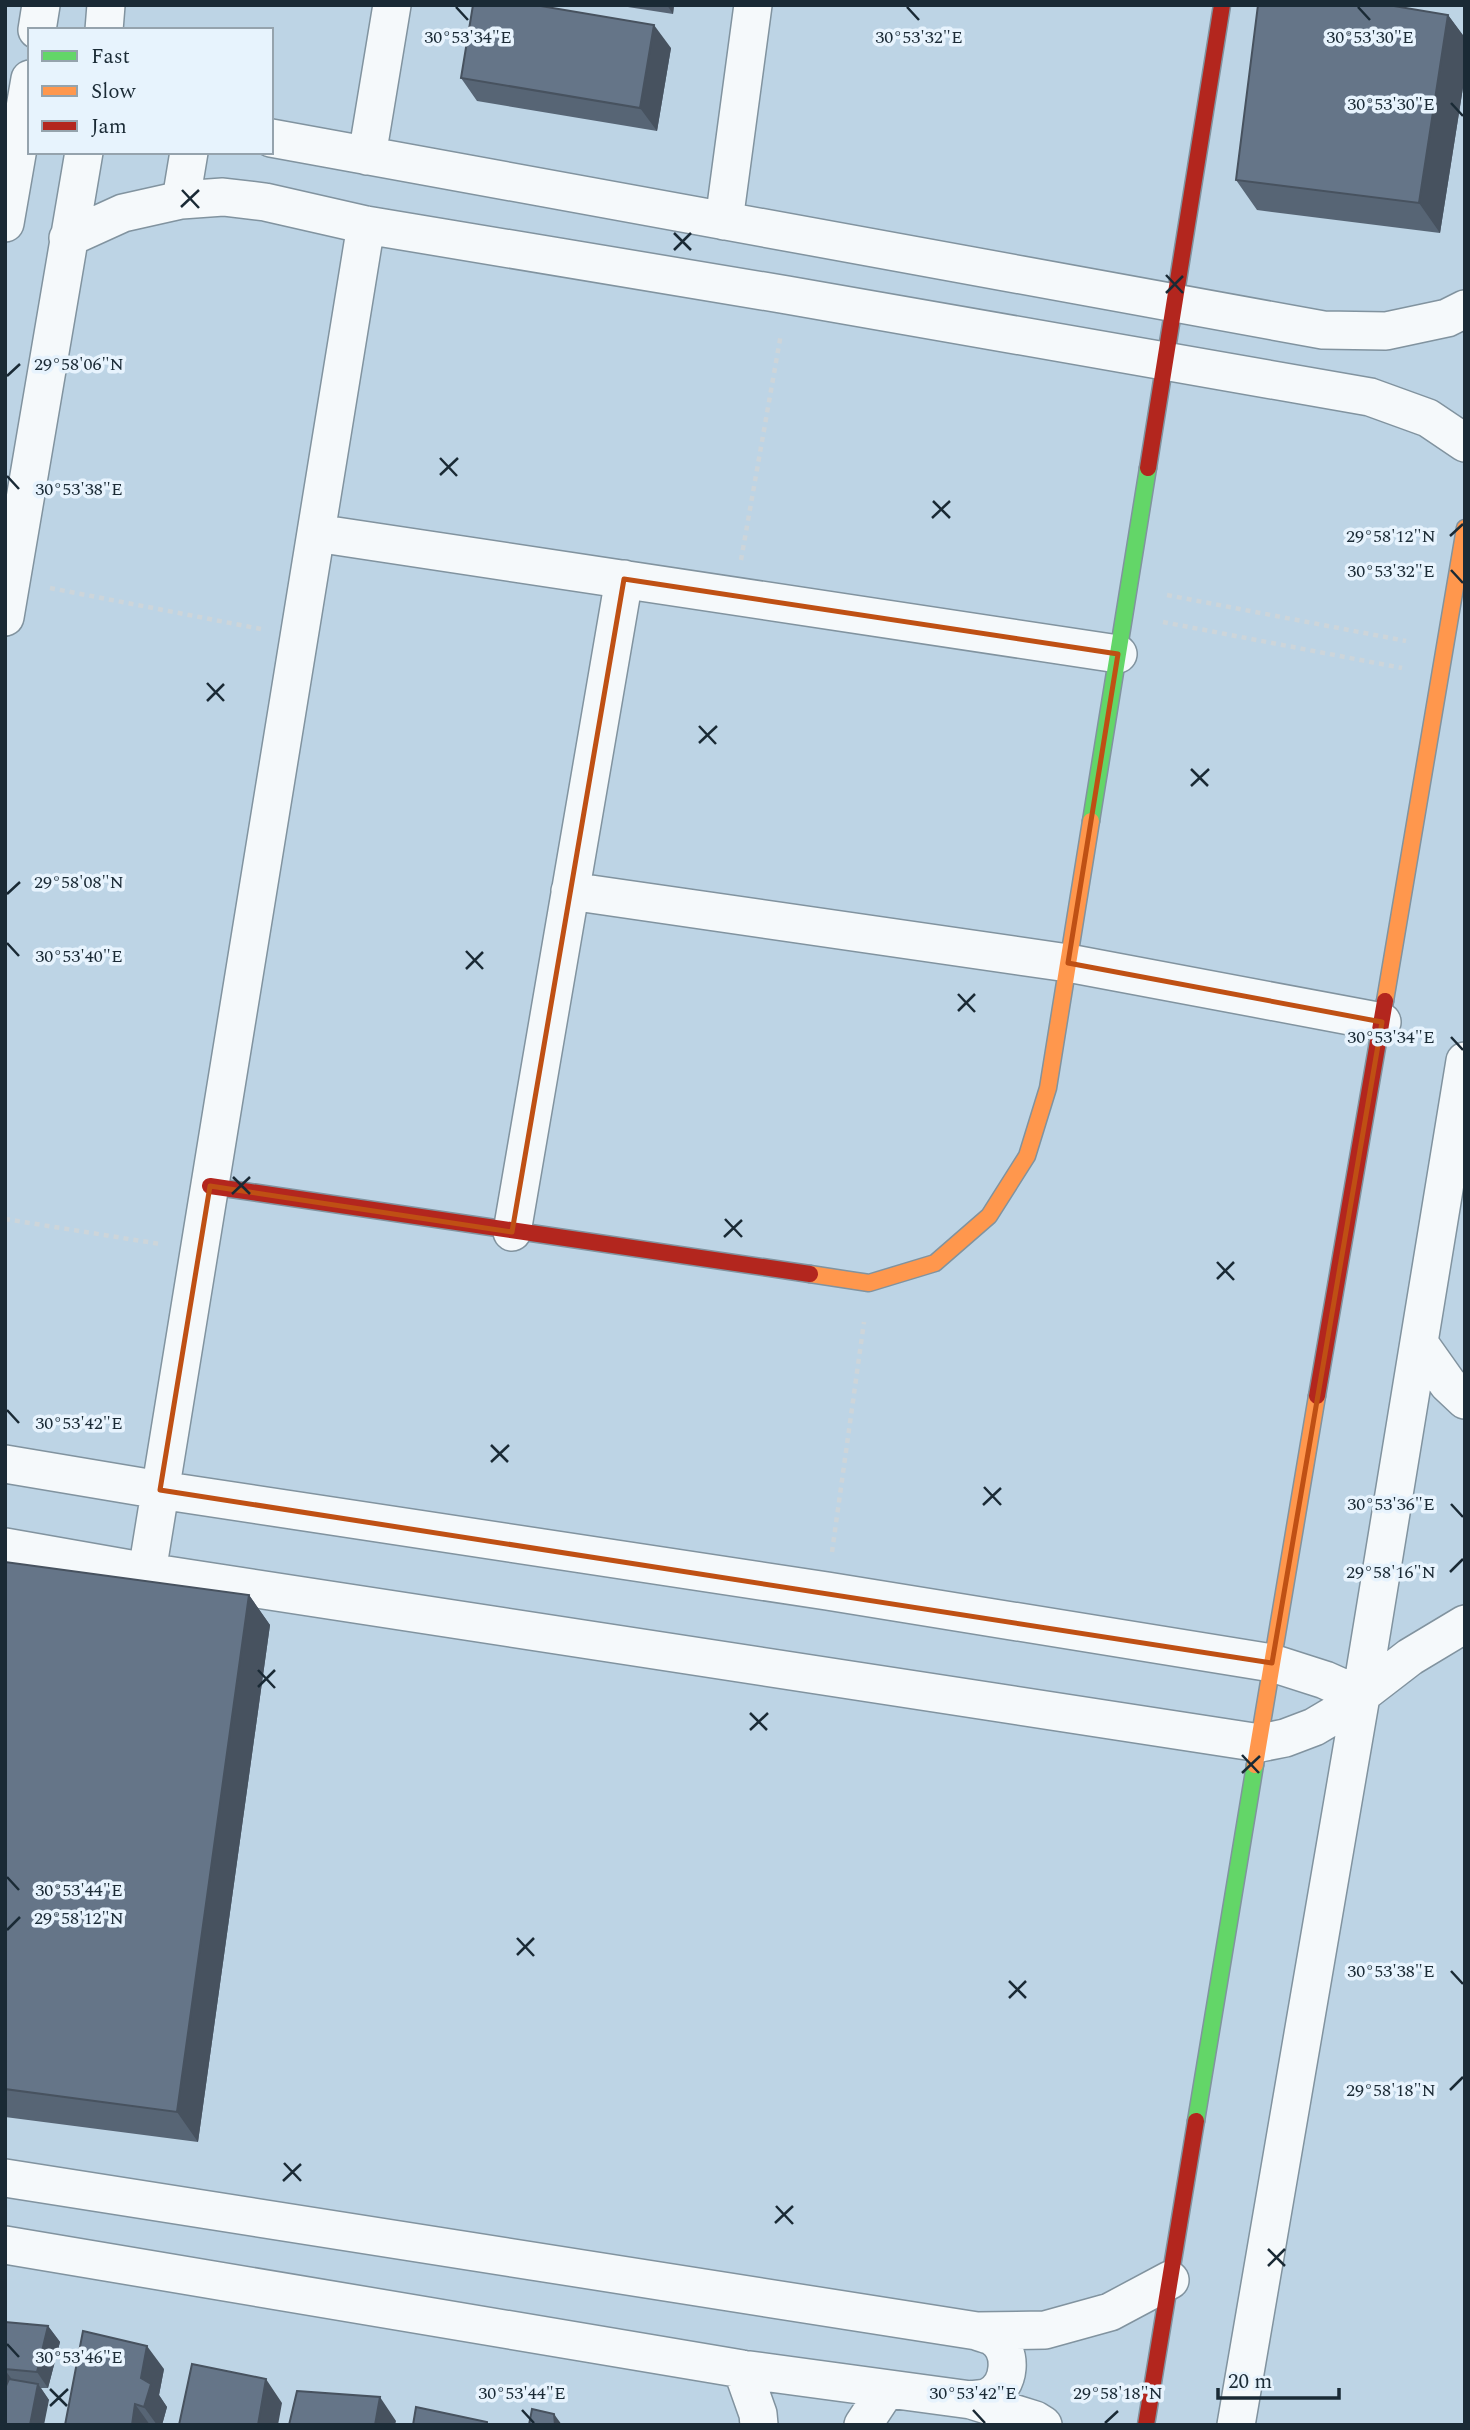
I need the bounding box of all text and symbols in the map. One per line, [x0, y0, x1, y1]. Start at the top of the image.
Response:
text: 30°53'34"E [424, 24, 512, 51]
text: 30°53'32"E [875, 24, 963, 51]
text: 30°53'30"E [1326, 24, 1414, 51]
legend [28, 28, 273, 154]
text: Fast [91, 41, 130, 73]
text: Slow [91, 76, 137, 108]
text: 30°53'30"E [1347, 91, 1435, 118]
text: Jam [91, 111, 127, 143]
text: 29°58'06"N [34, 351, 124, 378]
text: 30°53'38"E [35, 476, 123, 503]
text: 29°58'12"N [1346, 523, 1436, 550]
text: 30°53'32"E [1347, 558, 1435, 585]
text: 29°58'08"N [34, 869, 124, 896]
text: 30°53'40"E [35, 943, 123, 970]
text: 30°53'34"E [1347, 1024, 1435, 1051]
text: 30°53'42"E [35, 1410, 123, 1437]
text: 30°53'36"E [1347, 1491, 1435, 1518]
text: 29°58'16"N [1346, 1559, 1436, 1586]
text: 30°53'44"E [35, 1877, 123, 1904]
text: 29°58'12"N [34, 1905, 124, 1932]
text: 30°53'38"E [1347, 1958, 1435, 1985]
text: 29°58'18"N [1346, 2077, 1436, 2104]
text: 30°53'46"E [35, 2344, 123, 2371]
scale bar [1218, 2356, 1339, 2400]
text: 20 m [1228, 2366, 1272, 2398]
text: 30°53'44"E [478, 2380, 566, 2407]
text: 30°53'42"E [929, 2380, 1017, 2407]
text: 29°58'18"N [1073, 2380, 1163, 2407]

